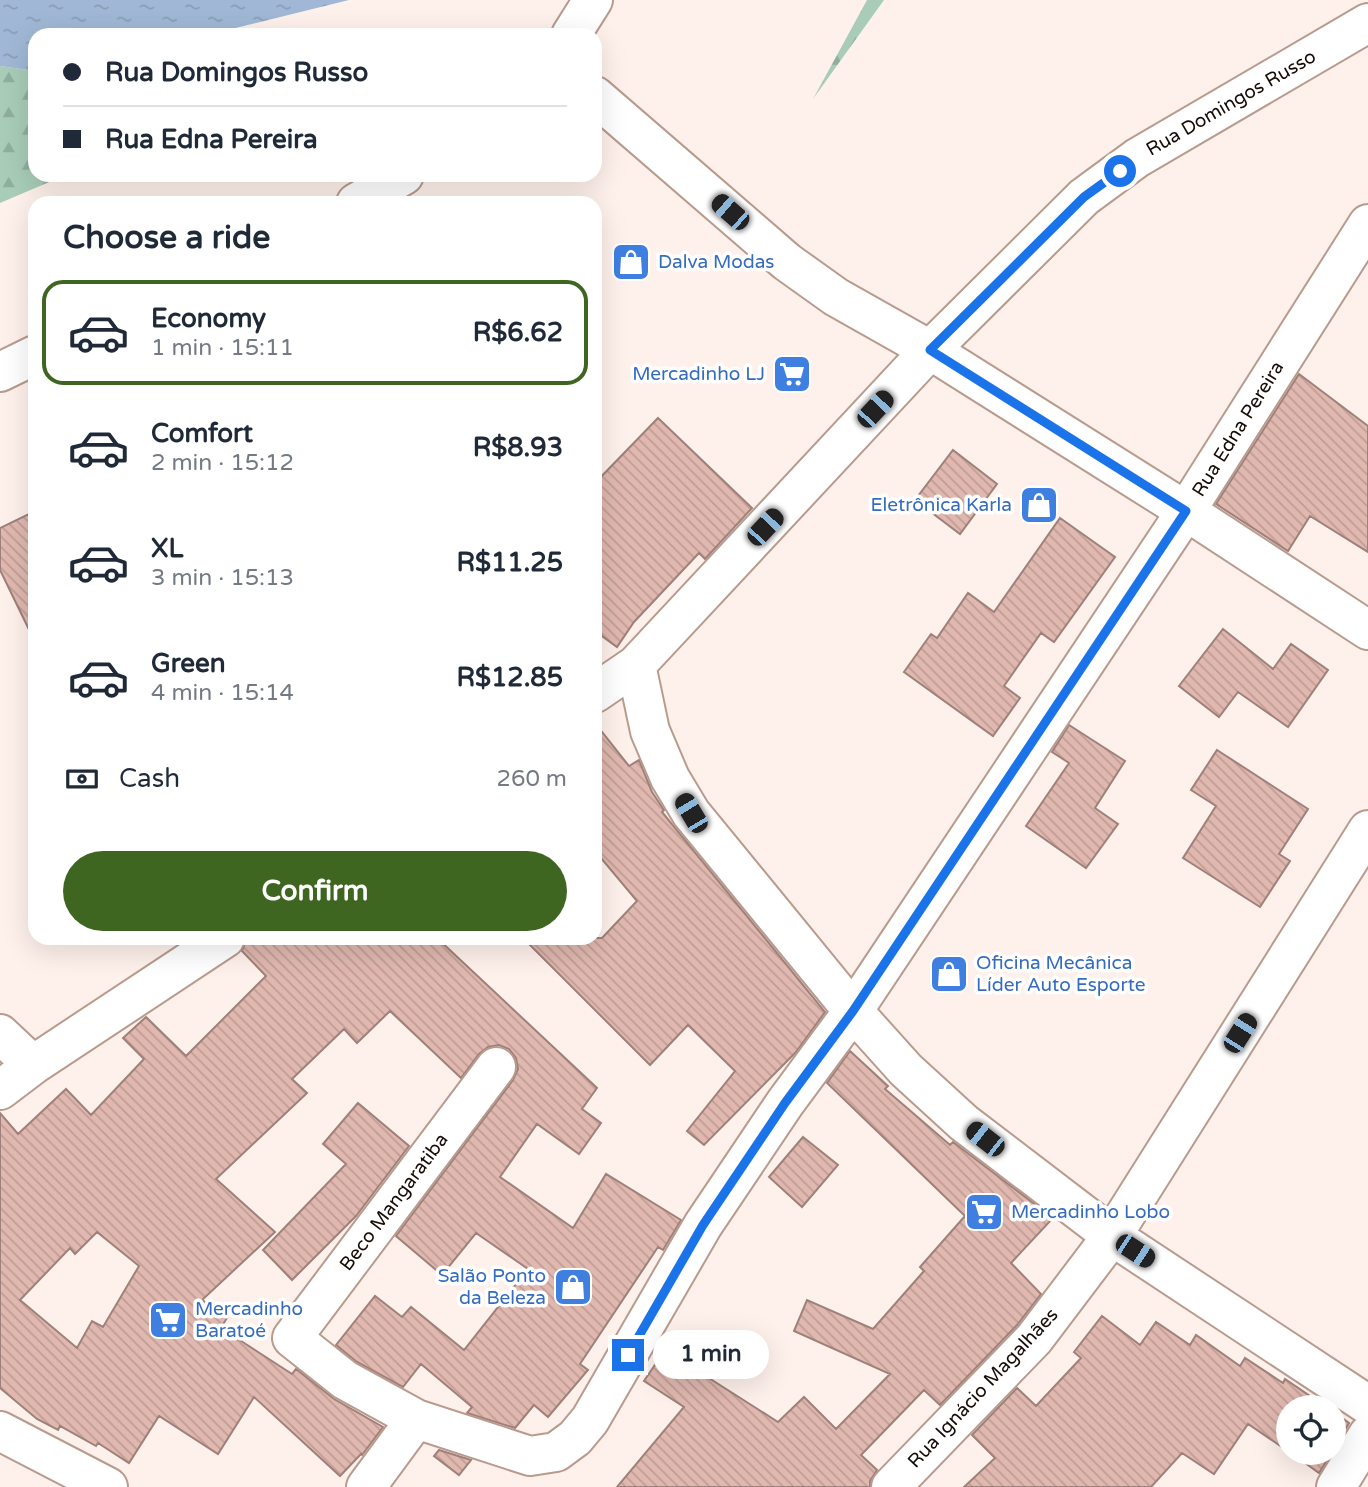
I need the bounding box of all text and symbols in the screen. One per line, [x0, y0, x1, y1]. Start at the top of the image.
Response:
street label: Rua Domingos Russo [1142, 45, 1320, 161]
text: Rua Domingos Russo [105, 57, 368, 88]
text: Rua Edna Pereira [105, 124, 318, 155]
route start [1104, 155, 1136, 187]
car [708, 190, 753, 234]
text: Choose a ride [63, 219, 270, 257]
shop icon: Dalva Modas [610, 241, 652, 283]
place label: Dalva Modas [658, 251, 775, 273]
icon: car [67, 301, 130, 364]
text: Economy [151, 303, 266, 334]
text: R$6.62 [473, 317, 563, 348]
text: 1 min · 15:11 [151, 334, 294, 362]
supermarket icon: Mercadinho LJ [771, 353, 813, 395]
street label: Rua Edna Pereira [1187, 357, 1289, 501]
place label: Mercadinho LJ [632, 363, 765, 385]
car [853, 386, 898, 432]
icon: car [67, 416, 130, 479]
text: Comfort [151, 418, 253, 449]
text: R$8.93 [473, 432, 563, 463]
text: 2 min · 15:12 [151, 449, 294, 477]
shop icon: Eletrônica Karla [1018, 484, 1060, 526]
place label: Eletrônica Karla [870, 494, 1012, 516]
car [743, 504, 788, 550]
icon: car [67, 531, 130, 594]
text: XL [151, 533, 183, 564]
text: R$11.25 [456, 547, 563, 578]
text: 3 min · 15:13 [151, 564, 294, 592]
icon: car [67, 646, 130, 709]
text: Green [151, 648, 226, 679]
text: R$12.85 [457, 662, 563, 693]
text: 4 min · 15:14 [151, 679, 294, 707]
icon: cash [63, 760, 101, 798]
text: Cash [119, 763, 180, 794]
text: 260 m [497, 765, 567, 793]
car [672, 790, 711, 836]
button: Confirm [63, 851, 567, 931]
place label: Oficina Mecânica Líder Auto Esporte [976, 952, 1146, 996]
shop icon: Oficina Mecânica Líder Auto Esporte [928, 953, 970, 995]
car [1220, 1010, 1261, 1056]
car [962, 1118, 1009, 1160]
street label: Beco Mangaratiba [335, 1129, 453, 1275]
supermarket icon: Mercadinho Lobo [963, 1191, 1005, 1233]
place label: Mercadinho Lobo [1011, 1201, 1170, 1223]
car [1112, 1231, 1159, 1271]
place label: Salão Ponto da Beleza [438, 1265, 546, 1309]
shop icon: Salão Ponto da Beleza [552, 1266, 594, 1308]
place label: Mercadinho Baratoé [195, 1298, 303, 1342]
supermarket icon: Mercadinho Baratoé [147, 1299, 189, 1341]
street label: Rua Ignácio Magalhães [903, 1304, 1063, 1472]
callout: 1 min [652, 1330, 768, 1380]
route end [612, 1339, 644, 1371]
text: 1 min [680, 1340, 742, 1368]
map controls [1276, 1395, 1346, 1465]
button: locate [1276, 1395, 1346, 1465]

